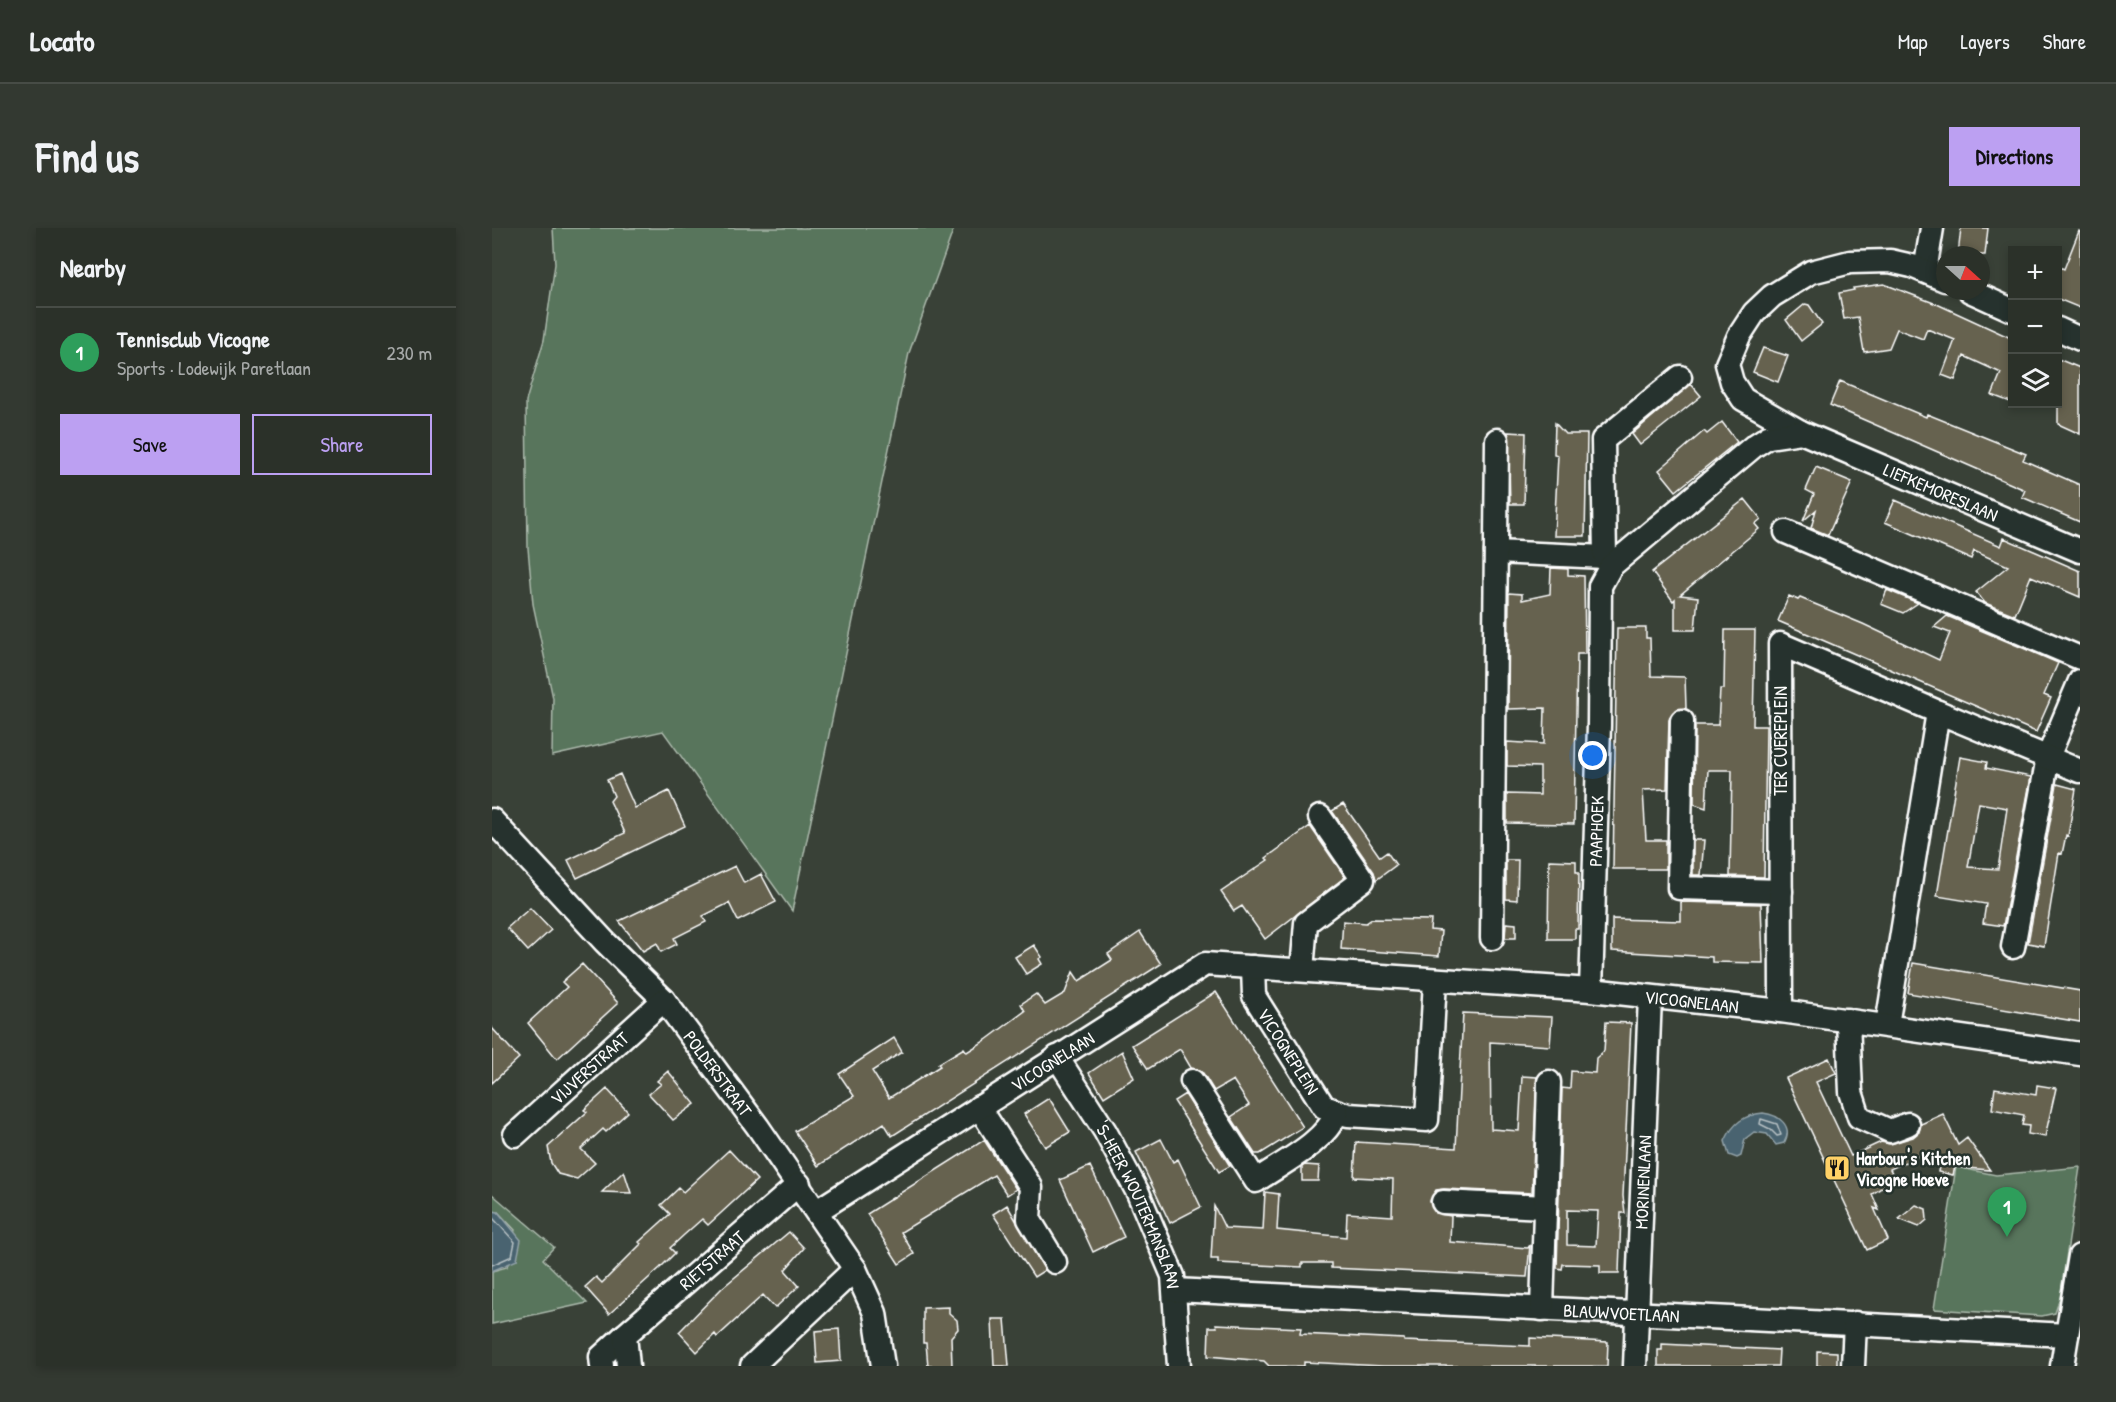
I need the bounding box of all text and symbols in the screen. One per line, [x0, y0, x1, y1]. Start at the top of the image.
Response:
text: Locato [30, 22, 94, 60]
text: Map [1898, 27, 1927, 56]
text: Layers [1960, 27, 2010, 56]
text: Share [2043, 27, 2086, 56]
button: Directions [1949, 127, 2080, 186]
text: Find us [36, 128, 139, 185]
north arrow [1936, 246, 1990, 300]
map controls [2008, 246, 2062, 408]
button: + [2008, 246, 2062, 300]
text: Nearby [60, 250, 126, 285]
button: − [2008, 300, 2062, 354]
text: Tennisclub Vicogne [117, 324, 270, 354]
text: 1 [76, 339, 83, 366]
text: 230 m [387, 339, 432, 366]
text: Sports · Lodewijk Paretlaan [117, 354, 311, 381]
button: layers [2008, 354, 2062, 408]
button: Save [60, 414, 240, 475]
button: Share [252, 414, 432, 475]
street label: LIEFKEMORESLAAN [1880, 456, 2002, 527]
street label: TER CUEREPLEIN [1768, 686, 1793, 796]
your location [1578, 741, 1607, 770]
street label: PAAPHOEK [1582, 795, 1609, 867]
street label: VICOGNELAAN [1643, 984, 1740, 1019]
street label: VICOGNEPLEIN [1252, 1003, 1325, 1099]
street label: VIJVERSTRAAT [544, 1025, 634, 1110]
street label: POLDERSTRAAT [678, 1025, 759, 1122]
street label: VICOGNELAAN [1006, 1025, 1099, 1097]
street label: 'S-HEER WOUTERMANSLAAN [1089, 1116, 1186, 1289]
street label: MORINENLAAN [1628, 1135, 1657, 1230]
place label: Harbour's Kitchen Vicogne Hoeve [1856, 1146, 1971, 1193]
restaurant icon: Harbour's Kitchen Vicogne Hoeve [1822, 1153, 1852, 1183]
pin: 1 [1988, 1188, 2026, 1237]
street label: RIETSTRAAT [673, 1224, 750, 1295]
street label: BLAUWVOETLAAN [1563, 1297, 1680, 1328]

